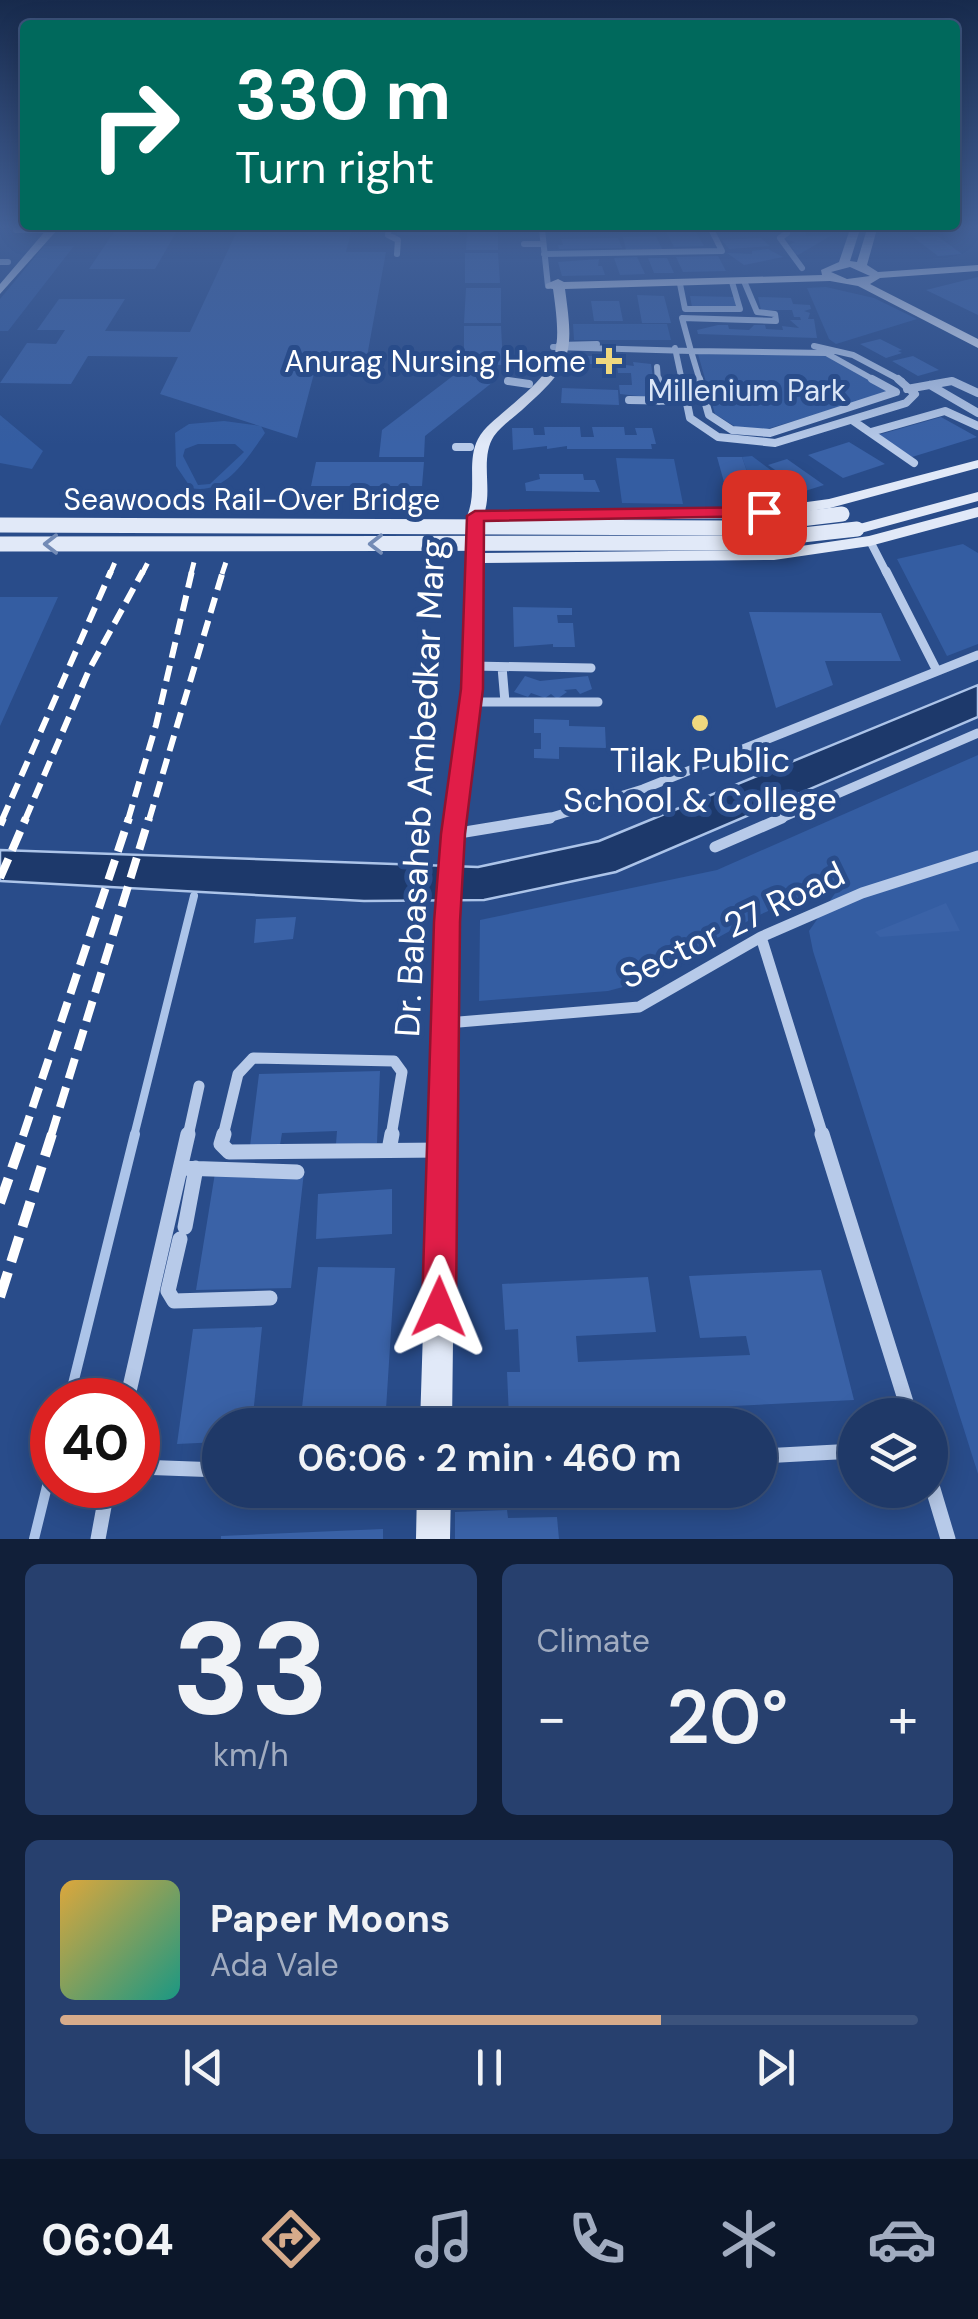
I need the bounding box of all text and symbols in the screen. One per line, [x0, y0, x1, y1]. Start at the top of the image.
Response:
text: 330 m [235, 50, 451, 141]
icon: right [70, 60, 200, 190]
text: Turn right [235, 138, 434, 197]
place label: Anurag Nursing Home [284, 342, 586, 381]
marker: Anurag Nursing Home [596, 348, 622, 374]
park label: Millenium Park [648, 371, 846, 410]
pin [722, 470, 807, 555]
street label: Seawoods Rail-Over Bridge [64, 480, 440, 519]
icon: arrive [737, 485, 792, 540]
one-way arrow [42, 533, 58, 555]
one-way arrow [367, 533, 382, 555]
street label: Dr. Babasaheb Ambedkar Marg [384, 538, 456, 1038]
marker: Tilak Public School & College [689, 712, 711, 734]
place label: Tilak Public School & College [563, 737, 837, 823]
street label: Sector 27 Road [612, 851, 852, 999]
position arrow [387, 1255, 491, 1359]
speed limit sign: 40 [30, 1378, 160, 1508]
map controls [838, 1398, 948, 1508]
button: layers [838, 1398, 948, 1508]
text: 06:06 · 2 min · 460 m [298, 1433, 681, 1483]
text: 33 [172, 1584, 329, 1753]
text: Climate [537, 1620, 650, 1662]
text: 20° [666, 1669, 788, 1766]
text: − [537, 1682, 567, 1754]
text: + [888, 1682, 918, 1754]
text: km/h [213, 1734, 289, 1776]
text: Paper Moons [210, 1894, 450, 1944]
text: Ada Vale [210, 1944, 339, 1986]
icon: previous [176, 2040, 231, 2095]
icon: pause [462, 2040, 517, 2095]
icon: next [748, 2040, 803, 2095]
icon: directions [256, 2204, 326, 2274]
icon: music [409, 2204, 479, 2274]
icon: phone [562, 2204, 632, 2274]
icon: climate [714, 2204, 784, 2274]
icon: car [867, 2204, 937, 2274]
text: 06:04 [41, 2210, 174, 2269]

